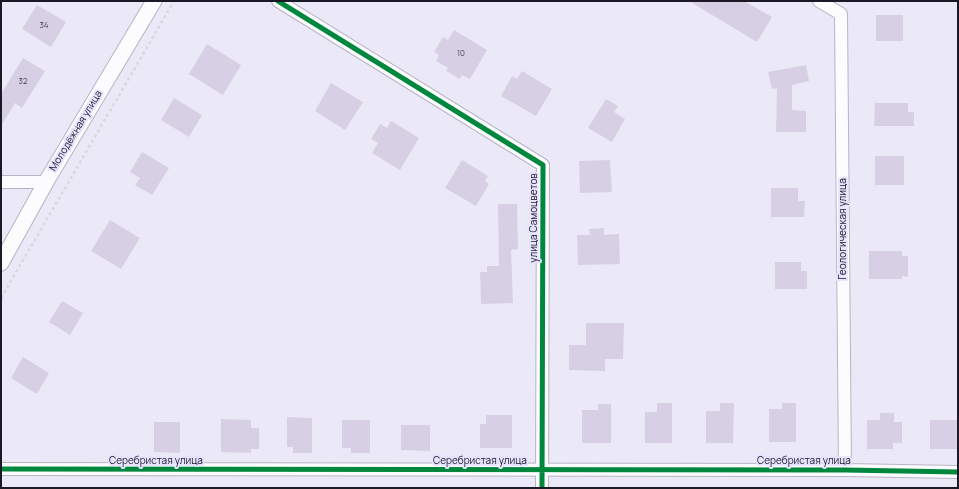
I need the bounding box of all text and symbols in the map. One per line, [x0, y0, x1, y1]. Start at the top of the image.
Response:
house number: 34 [39, 21, 49, 31]
house number: 10 [457, 49, 465, 59]
house number: 32 [19, 77, 27, 87]
street label: Молодёжная улица [47, 89, 105, 173]
street label: улица Самоцветов [528, 173, 540, 263]
street label: Геологическая улица [837, 178, 849, 280]
street label: Серебристая улица [109, 455, 203, 467]
street label: Серебристая улица [433, 455, 527, 467]
street label: Серебристая улица [757, 455, 851, 467]

